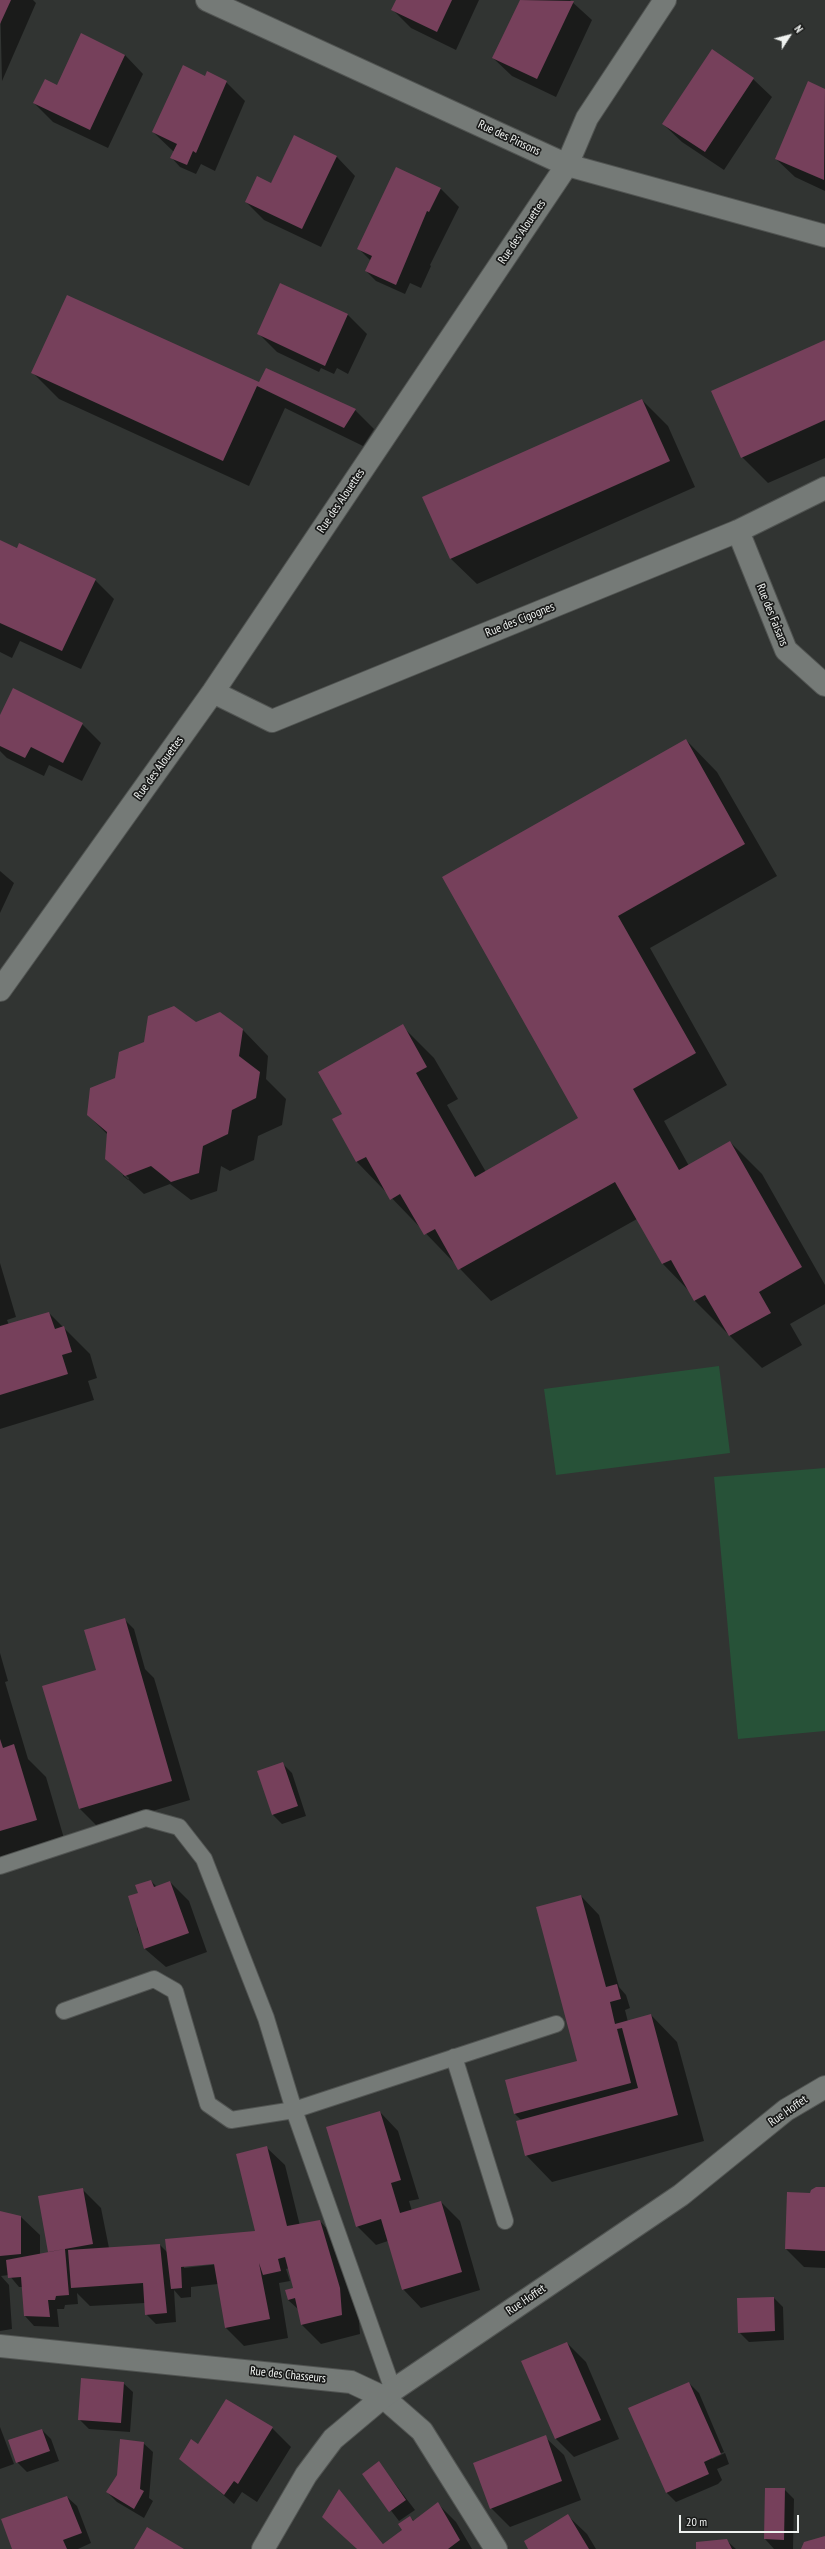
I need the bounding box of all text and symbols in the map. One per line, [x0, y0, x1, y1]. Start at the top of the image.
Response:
north arrow [769, 16, 809, 56]
text: N [791, 22, 806, 35]
street label: Rue des Pinsons [476, 117, 542, 159]
street label: Rue des Alouettes [495, 197, 549, 267]
street label: Rue des Alouettes [314, 466, 368, 536]
street label: Rue des Faisans [753, 582, 791, 648]
street label: Rue des Cigognes [483, 600, 557, 640]
street label: Rue des Alouettes [131, 734, 187, 802]
street label: Rue Hoffet [766, 2092, 810, 2130]
street label: Rue Hoffet [504, 2282, 548, 2318]
street label: Rue des Chasseurs [249, 2364, 327, 2386]
scale bar [681, 2507, 801, 2533]
text: 20 m [686, 2514, 707, 2529]

